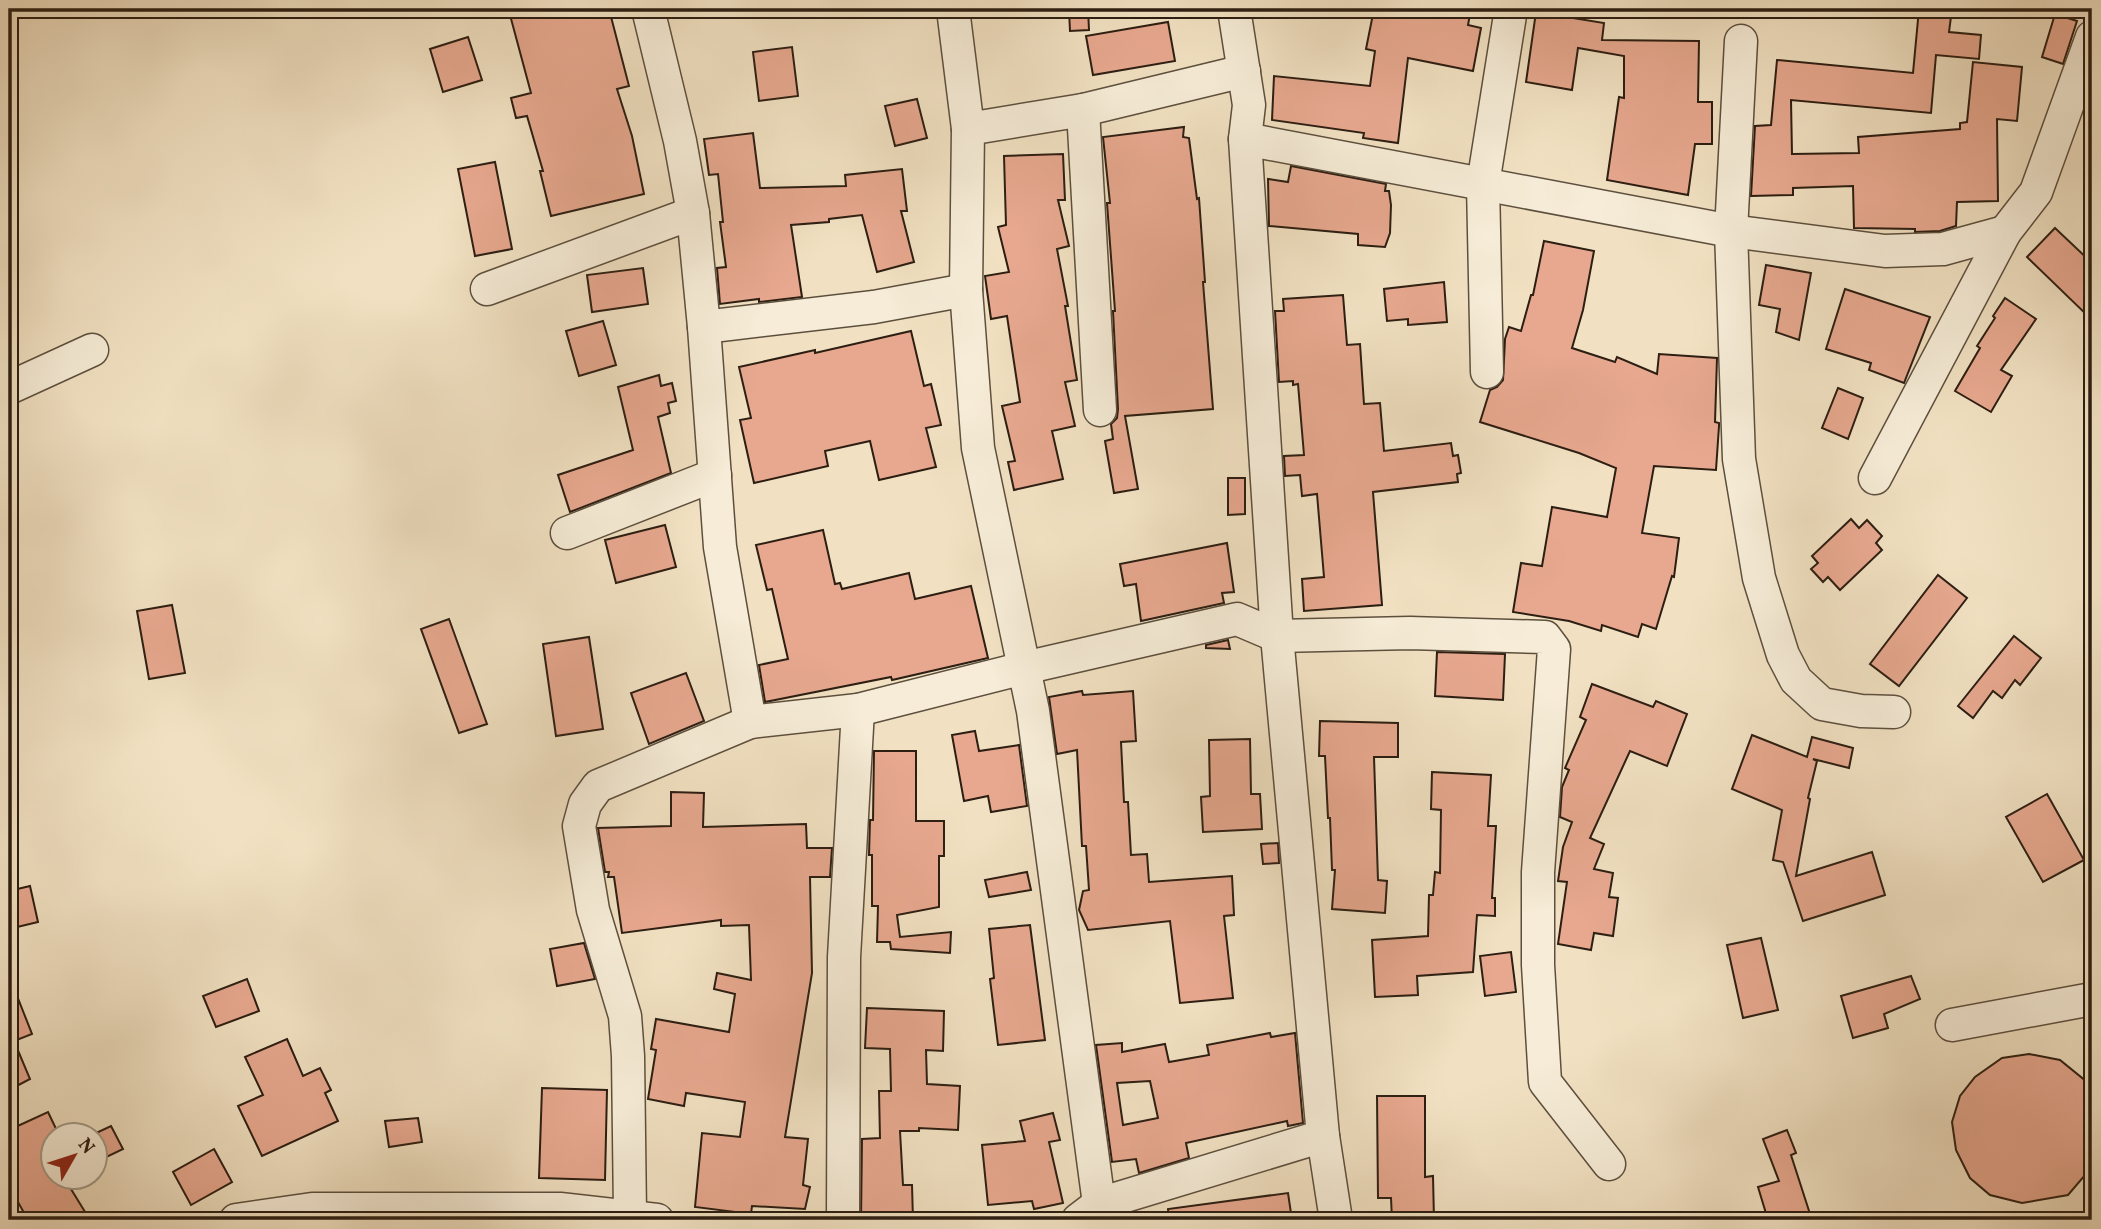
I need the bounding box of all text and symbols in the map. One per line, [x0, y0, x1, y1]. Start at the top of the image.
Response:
north arrow [38, 1120, 108, 1190]
text: N [71, 1133, 100, 1160]

